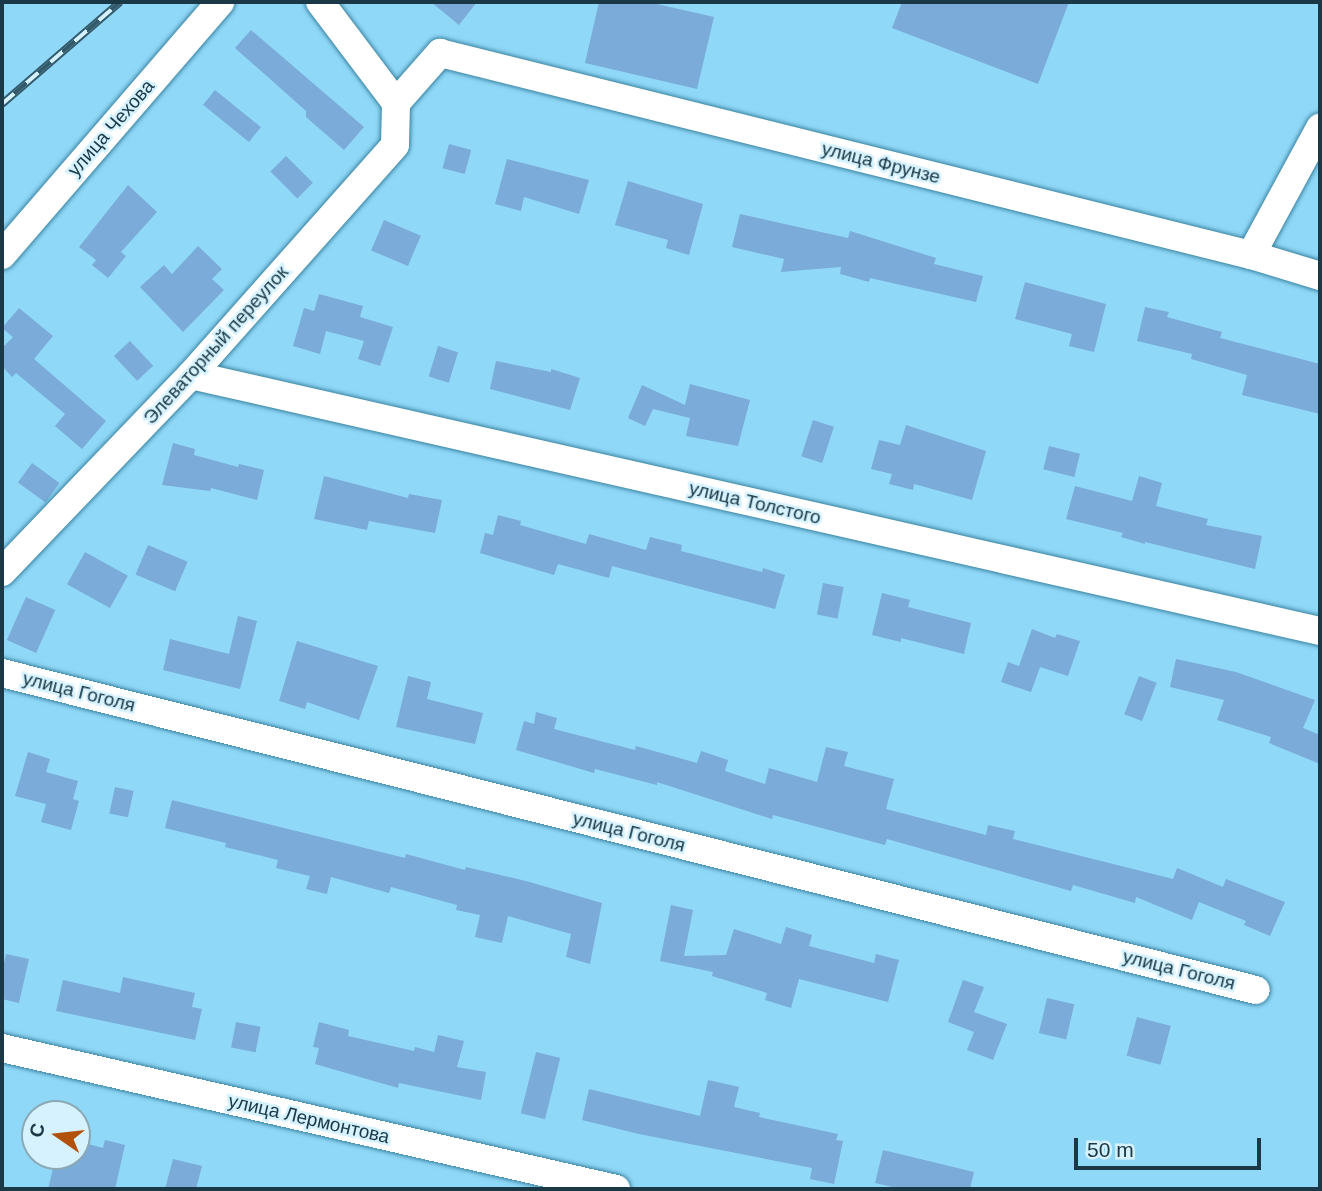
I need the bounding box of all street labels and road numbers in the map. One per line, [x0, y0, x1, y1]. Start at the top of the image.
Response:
street label: улица Чехова [63, 75, 159, 181]
street label: улица Фрунзе [819, 137, 943, 189]
street label: Элеваторный переулок [139, 261, 293, 429]
street label: улица Толстого [687, 477, 823, 529]
street label: улица Гоголя [20, 667, 138, 717]
street label: улица Гоголя [570, 807, 688, 857]
street label: улица Гоголя [1120, 945, 1238, 995]
street label: улица Лермонтова [226, 1089, 392, 1149]

